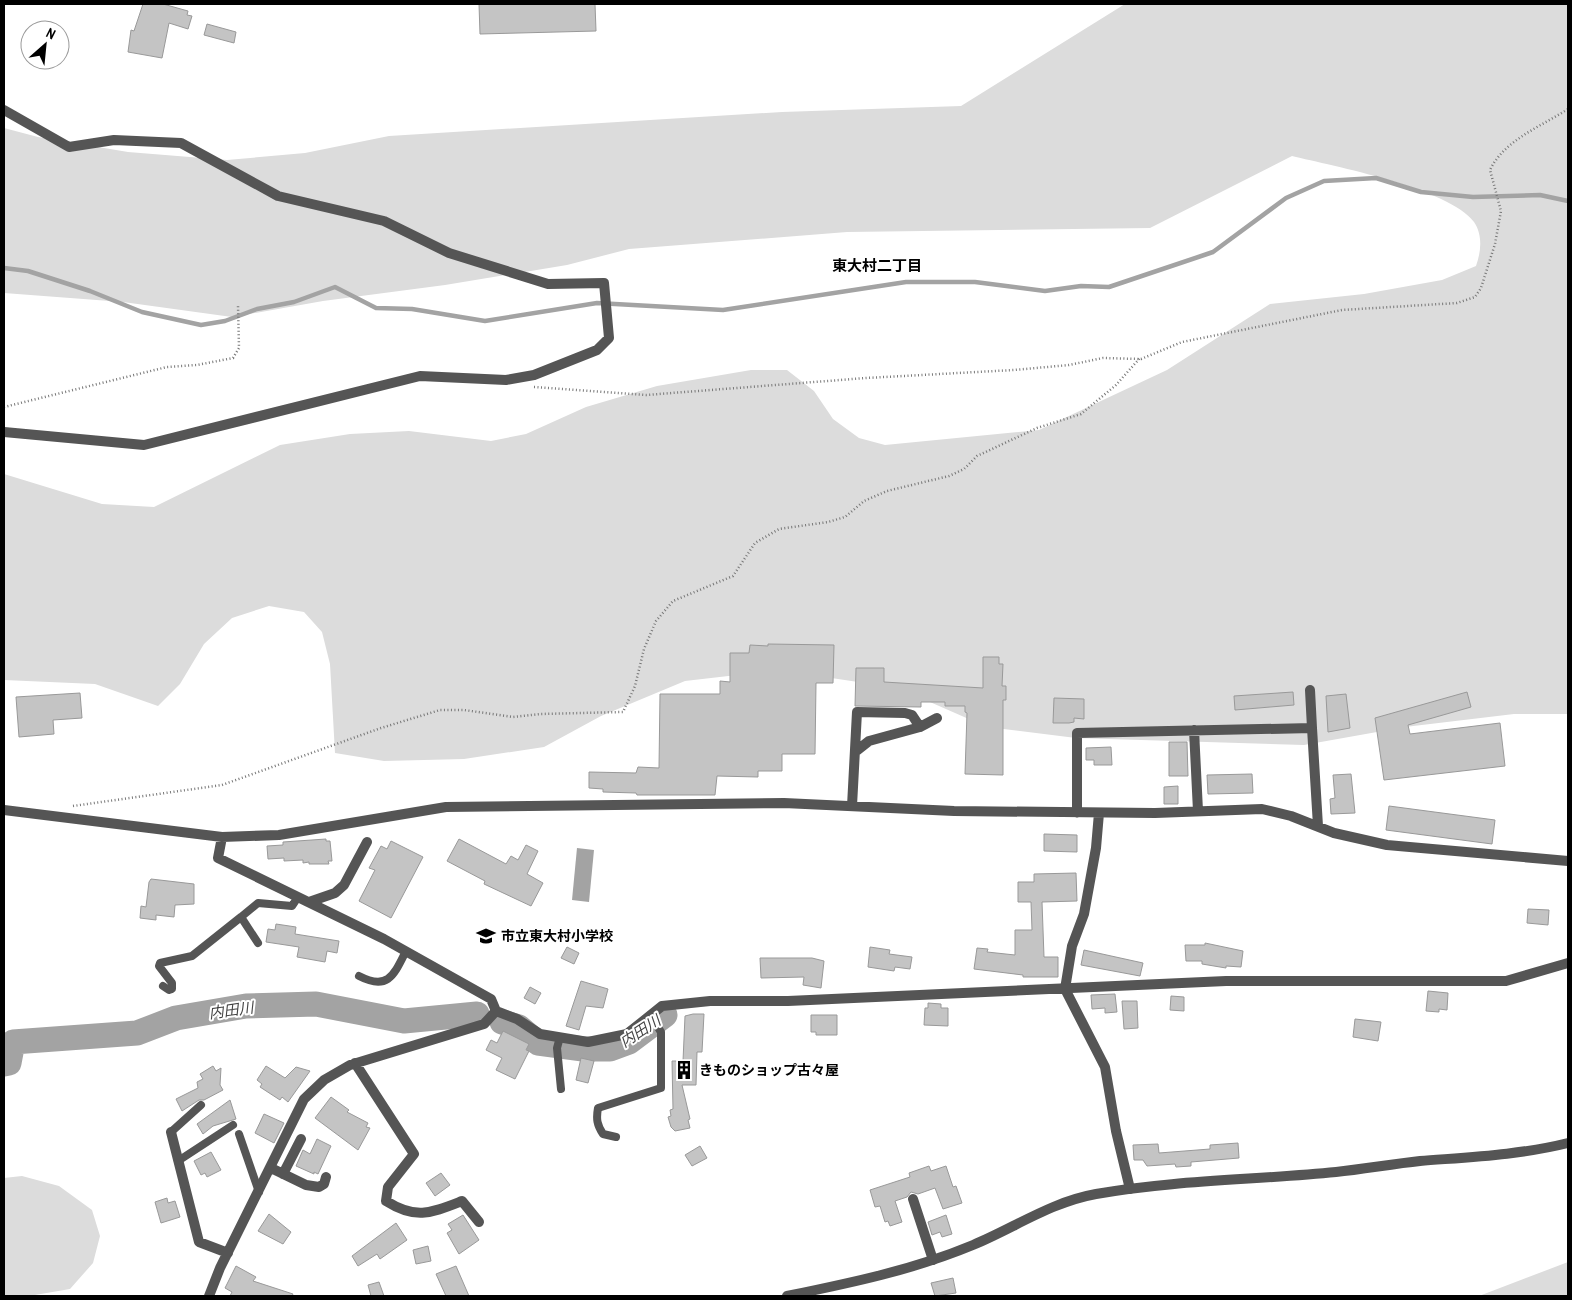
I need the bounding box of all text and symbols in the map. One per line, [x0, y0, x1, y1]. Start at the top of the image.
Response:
north arrow [20, 20, 70, 70]
text: N [43, 24, 59, 43]
district label: 東大村二丁目 [832, 255, 922, 276]
school or university icon: 市立東大村小学校 [475, 925, 497, 947]
place label: 市立東大村小学校 [501, 927, 613, 945]
water label: 内田川 [207, 996, 257, 1024]
water label: 内田川 [615, 1009, 666, 1052]
building icon: きものショップ古々屋 [673, 1059, 695, 1081]
place label: きものショップ古々屋 [699, 1061, 839, 1079]

